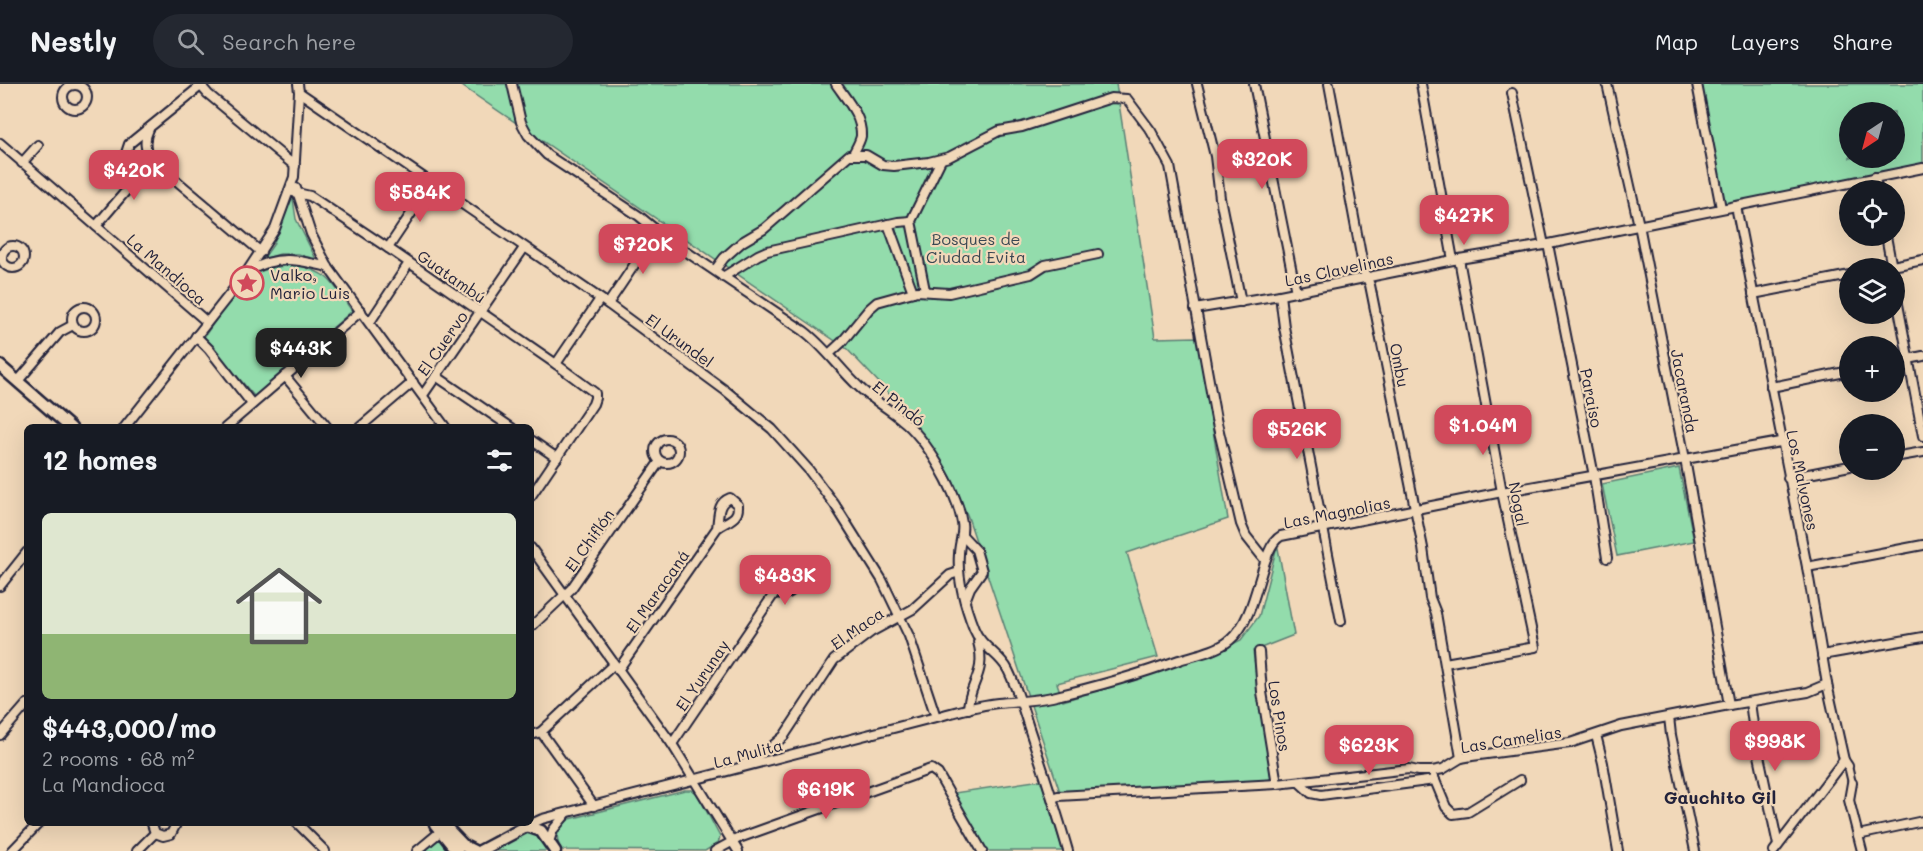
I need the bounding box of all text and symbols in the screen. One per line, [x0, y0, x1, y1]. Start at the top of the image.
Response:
search box [153, 14, 573, 68]
text: Nestly [30, 23, 117, 59]
icon: search [174, 25, 207, 58]
text: Search here [222, 27, 356, 56]
text: Map [1655, 28, 1698, 55]
text: Layers [1731, 28, 1800, 55]
text: Share [1833, 28, 1893, 55]
north arrow [1839, 102, 1905, 168]
map controls [1839, 102, 1905, 480]
pin: $320K [1220, 139, 1304, 190]
text: $320K [1231, 145, 1293, 171]
pin: $420K [92, 150, 176, 201]
text: $420K [103, 156, 165, 182]
pin: $584K [378, 172, 462, 223]
text: $584K [389, 178, 451, 204]
button: locate [1839, 180, 1905, 246]
pin: $427K [1422, 195, 1506, 246]
text: $427K [1434, 201, 1494, 227]
pin: $720K [601, 224, 685, 275]
park label: Bosques de Ciudad Evita [926, 228, 1026, 267]
street label: La Mandioca [123, 229, 211, 309]
text: $720K [613, 230, 673, 256]
street label: Guatambú [414, 245, 490, 307]
street label: Las Clavelinas [1283, 247, 1395, 291]
button: layers [1839, 258, 1905, 324]
place label: Valko, Mario Luis [270, 264, 350, 303]
place icon: Valko, Mario Luis [229, 265, 265, 301]
street label: El Cuervo [412, 307, 472, 379]
street label: El Urundel [642, 308, 718, 372]
pin: $443K [259, 328, 343, 379]
text: $443K [270, 334, 332, 360]
button: + [1839, 336, 1905, 402]
street label: Ombu [1385, 341, 1415, 389]
street label: Jacaranda [1667, 347, 1703, 435]
street label: Paraiso [1576, 367, 1608, 429]
street label: El Pindó [869, 375, 929, 431]
pin: $1.04M [1434, 405, 1532, 456]
pin: $526K [1255, 409, 1339, 460]
text: $1.04M [1448, 411, 1518, 437]
button: − [1839, 414, 1905, 480]
text: $526K [1267, 415, 1327, 441]
street label: Los Malvones [1782, 428, 1824, 532]
text: 12 homes [42, 443, 158, 477]
icon: filters [483, 444, 516, 477]
street label: Nogal [1504, 480, 1534, 528]
street label: Las Magnolias [1282, 491, 1392, 533]
street label: El Chiflón [560, 504, 618, 576]
street label: El Maracaná [621, 545, 694, 637]
icon: home [225, 552, 333, 660]
pin: $483K [743, 555, 827, 606]
text: $483K [754, 561, 816, 587]
street label: El Maca [826, 602, 888, 654]
street label: El Yurunay [671, 635, 733, 715]
street label: Los Pinos [1264, 679, 1296, 753]
text: $443,000/mo [42, 711, 216, 745]
street label: Las Camelias [1459, 721, 1563, 757]
pin: $998K [1733, 721, 1817, 772]
pin: $623K [1327, 725, 1411, 776]
text: $998K [1744, 727, 1806, 753]
text: $623K [1339, 731, 1399, 757]
street label: La Mulita [711, 734, 785, 772]
text: 2 rooms · 68 m² [42, 745, 195, 771]
pin: $619K [784, 769, 868, 820]
text: La Mandioca [42, 771, 166, 797]
text: $619K [797, 775, 855, 801]
district label: Gauchito Gil [1664, 785, 1776, 809]

